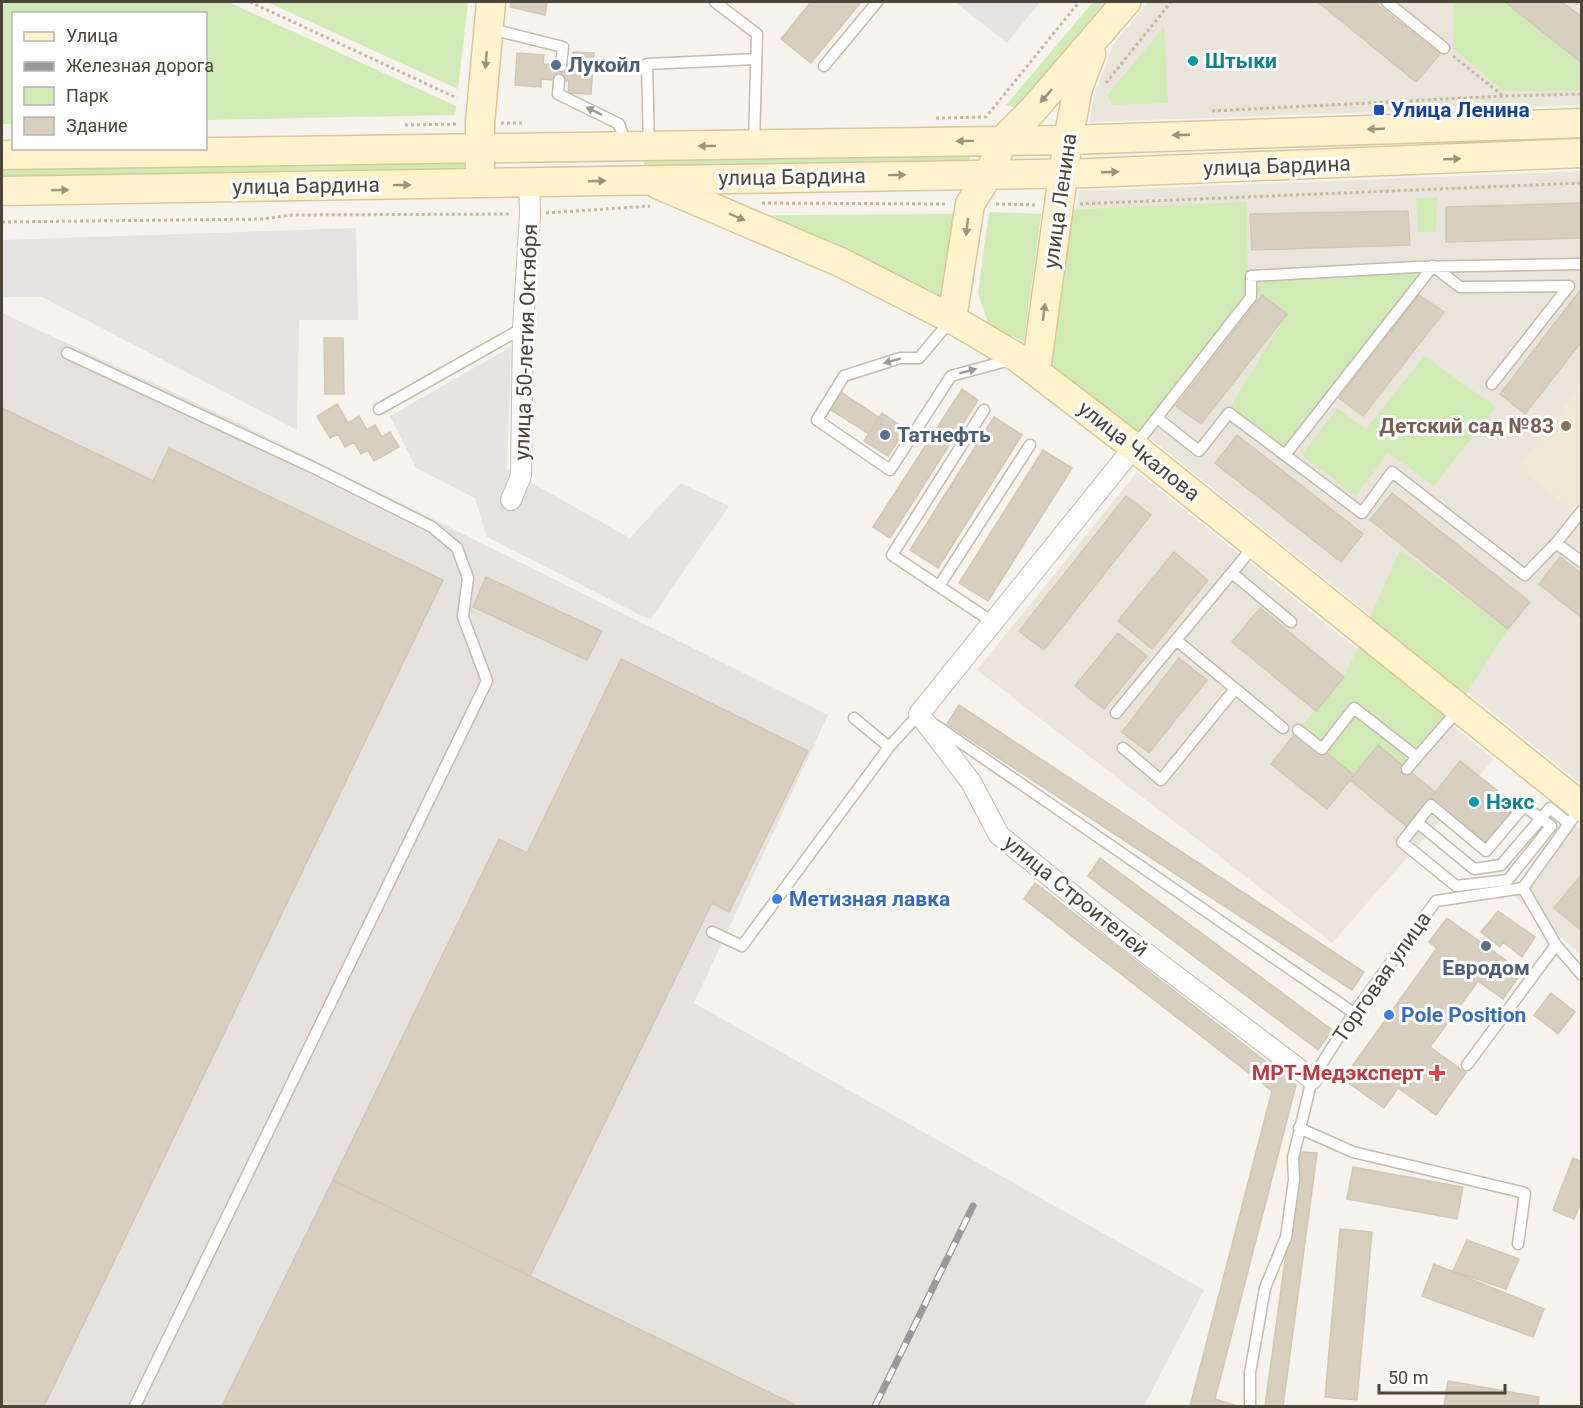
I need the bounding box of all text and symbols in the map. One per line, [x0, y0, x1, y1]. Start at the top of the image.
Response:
legend [12, 12, 207, 150]
text: Улица [66, 25, 118, 46]
place label: Штыки [1205, 49, 1277, 73]
one-way arrow [481, 50, 491, 69]
place label: Лукойл [568, 53, 640, 77]
marker: Штыки [1186, 54, 1200, 68]
text: Железная дорога [66, 55, 214, 76]
marker: Лукойл [549, 58, 563, 72]
text: Парк [66, 85, 109, 106]
one-way arrow [1039, 89, 1052, 104]
place label: Улица Ленина [1391, 98, 1530, 122]
marker: Улица Ленина [1372, 103, 1386, 117]
one-way arrow [585, 107, 602, 116]
text: Здание [66, 115, 128, 136]
one-way arrow [1367, 124, 1386, 134]
one-way arrow [1172, 130, 1191, 140]
street label: улица Ленина [1039, 132, 1081, 270]
one-way arrow [956, 136, 975, 146]
one-way arrow [698, 141, 717, 151]
street label: улица Бардина [1203, 151, 1351, 181]
one-way arrow [1443, 154, 1462, 163]
street label: улица Бардина [718, 164, 866, 190]
one-way arrow [1101, 168, 1120, 177]
one-way arrow [887, 170, 906, 180]
street label: улица Бардина [232, 173, 380, 199]
one-way arrow [587, 176, 606, 185]
one-way arrow [392, 180, 411, 190]
one-way arrow [50, 185, 69, 195]
one-way arrow [728, 212, 746, 222]
one-way arrow [963, 218, 972, 237]
street label: улица 50-летия Октября [510, 223, 542, 461]
one-way arrow [1039, 302, 1048, 321]
one-way arrow [883, 357, 901, 366]
one-way arrow [959, 366, 977, 375]
street label: улица Чкалова [1073, 396, 1205, 506]
place label: Детский сад №83 [1379, 414, 1554, 438]
marker: Детский сад №83 [1559, 419, 1573, 433]
place label: Татнефть [897, 423, 991, 447]
marker: Татнефть [878, 428, 892, 442]
place label: Нэкс [1486, 790, 1534, 814]
marker: Нэкс [1467, 795, 1481, 809]
street label: улица Строителей [999, 831, 1153, 961]
place label: Метизная лавка [789, 887, 950, 911]
marker: Метизная лавка [770, 892, 784, 906]
street label: Торговая улица [1328, 907, 1436, 1047]
marker: Евродом [1479, 939, 1493, 953]
place label: Евродом [1442, 956, 1530, 980]
place label: Pole Position [1401, 1003, 1526, 1027]
marker: Pole Position [1382, 1008, 1396, 1022]
place label: МРТ-Медэксперт [1252, 1061, 1424, 1085]
marker: МРТ-Медэксперт [1428, 1064, 1446, 1082]
scale bar [1379, 1357, 1505, 1395]
text: 50 m [1388, 1367, 1428, 1388]

